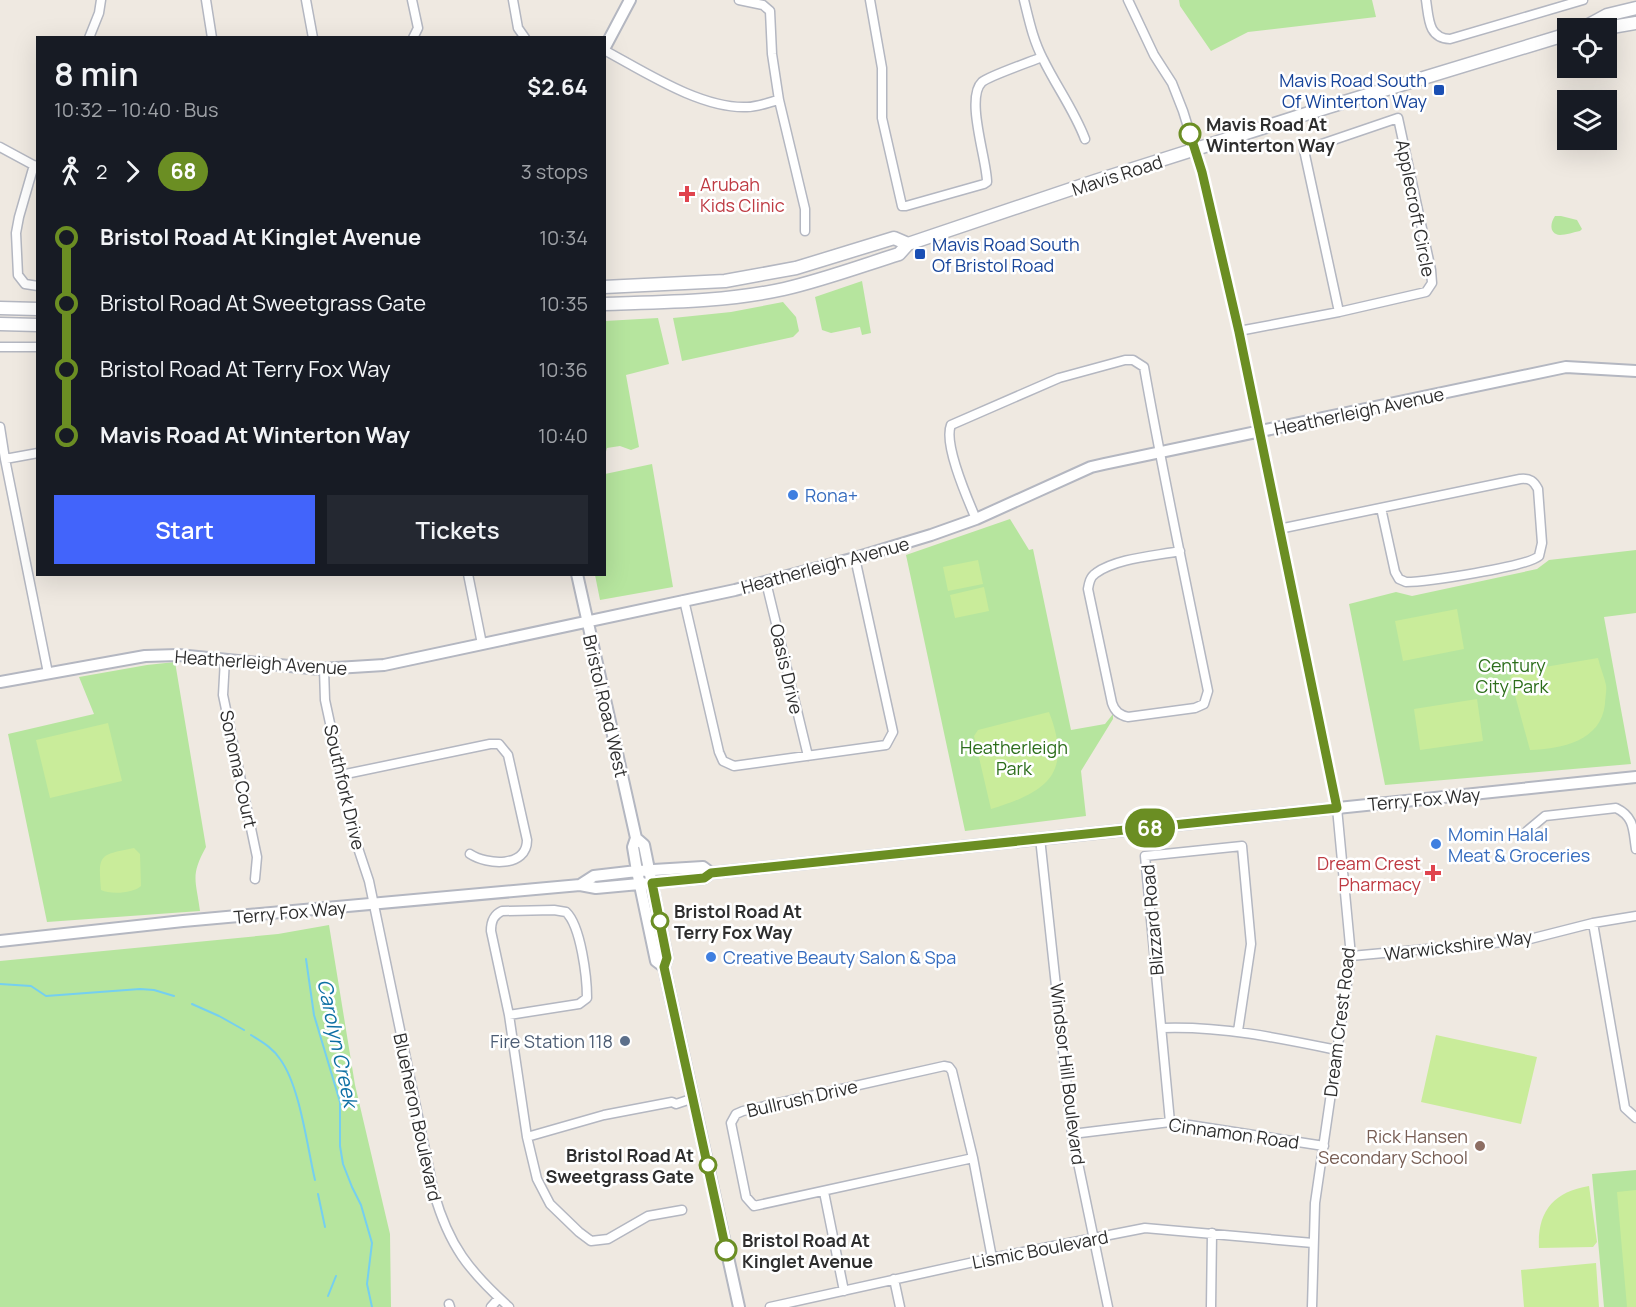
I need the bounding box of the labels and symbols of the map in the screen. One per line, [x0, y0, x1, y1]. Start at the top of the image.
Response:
place label: Mavis Road South Of Winterton Way [1279, 68, 1427, 113]
marker: Mavis Road South Of Winterton Way [1432, 83, 1446, 97]
place label: Mavis Road At Winterton Way [1206, 112, 1335, 157]
marker: Mavis Road At Winterton Way [1179, 123, 1201, 145]
street label: Applecroft Circle [1391, 137, 1441, 279]
street label: Mavis Road [1069, 149, 1165, 201]
place label: Arubah Kids Clinic [700, 172, 785, 217]
marker: Arubah Kids Clinic [678, 185, 696, 203]
place label: Mavis Road South Of Bristol Road [932, 232, 1080, 277]
marker: Mavis Road South Of Bristol Road [913, 247, 927, 261]
street label: Heatherleigh Avenue [1272, 381, 1446, 441]
place label: Rona+ [805, 483, 858, 507]
marker: Rona+ [786, 488, 800, 502]
street label: Heatherleigh Avenue [738, 531, 912, 599]
street label: Oasis Drive [765, 622, 809, 716]
street label: Bristol Road West [578, 632, 634, 780]
street label: Heatherleigh Avenue [174, 644, 348, 680]
park label: Century City Park [1476, 653, 1550, 698]
street label: Sonoma Court [215, 708, 263, 830]
street label: Southfork Drive [319, 722, 371, 852]
park label: Heatherleigh Park [960, 735, 1068, 780]
street label: Terry Fox Way [1367, 782, 1482, 816]
line badge: 68 [1123, 808, 1177, 848]
place label: Momin Halal Meat & Groceries [1448, 822, 1590, 867]
marker: Momin Halal Meat & Groceries [1429, 837, 1443, 851]
place label: Dream Crest Pharmacy [1317, 851, 1421, 896]
street label: Blizzard Road [1135, 864, 1169, 976]
marker: Dream Crest Pharmacy [1426, 866, 1440, 880]
street label: Terry Fox Way [233, 895, 348, 929]
place label: Bristol Road At Terry Fox Way [674, 899, 802, 944]
marker: Bristol Road At Terry Fox Way [651, 912, 669, 930]
street label: Warwickshire Way [1383, 924, 1534, 966]
place label: Creative Beauty Salon & Spa [723, 945, 956, 969]
street label: Dream Crest Road [1318, 946, 1360, 1098]
marker: Creative Beauty Salon & Spa [704, 950, 718, 964]
water label: Carolyn Creek [311, 977, 365, 1112]
street label: Windsor Hill Boulevard [1045, 982, 1091, 1166]
place label: Fire Station 118 [490, 1029, 613, 1053]
street label: Blueheron Boulevard [388, 1031, 448, 1203]
marker: Fire Station 118 [618, 1034, 632, 1048]
street label: Bullrush Drive [744, 1074, 860, 1122]
street label: Cinnamon Road [1167, 1112, 1301, 1154]
place label: Rick Hansen Secondary School [1318, 1124, 1468, 1169]
marker: Rick Hansen Secondary School [1473, 1139, 1487, 1153]
place label: Bristol Road At Sweetgrass Gate [545, 1143, 694, 1188]
marker: Bristol Road At Sweetgrass Gate [699, 1156, 717, 1174]
street label: Lismic Boulevard [970, 1224, 1110, 1274]
place label: Bristol Road At Kinglet Avenue [742, 1228, 873, 1273]
marker: Bristol Road At Kinglet Avenue [715, 1239, 737, 1261]

